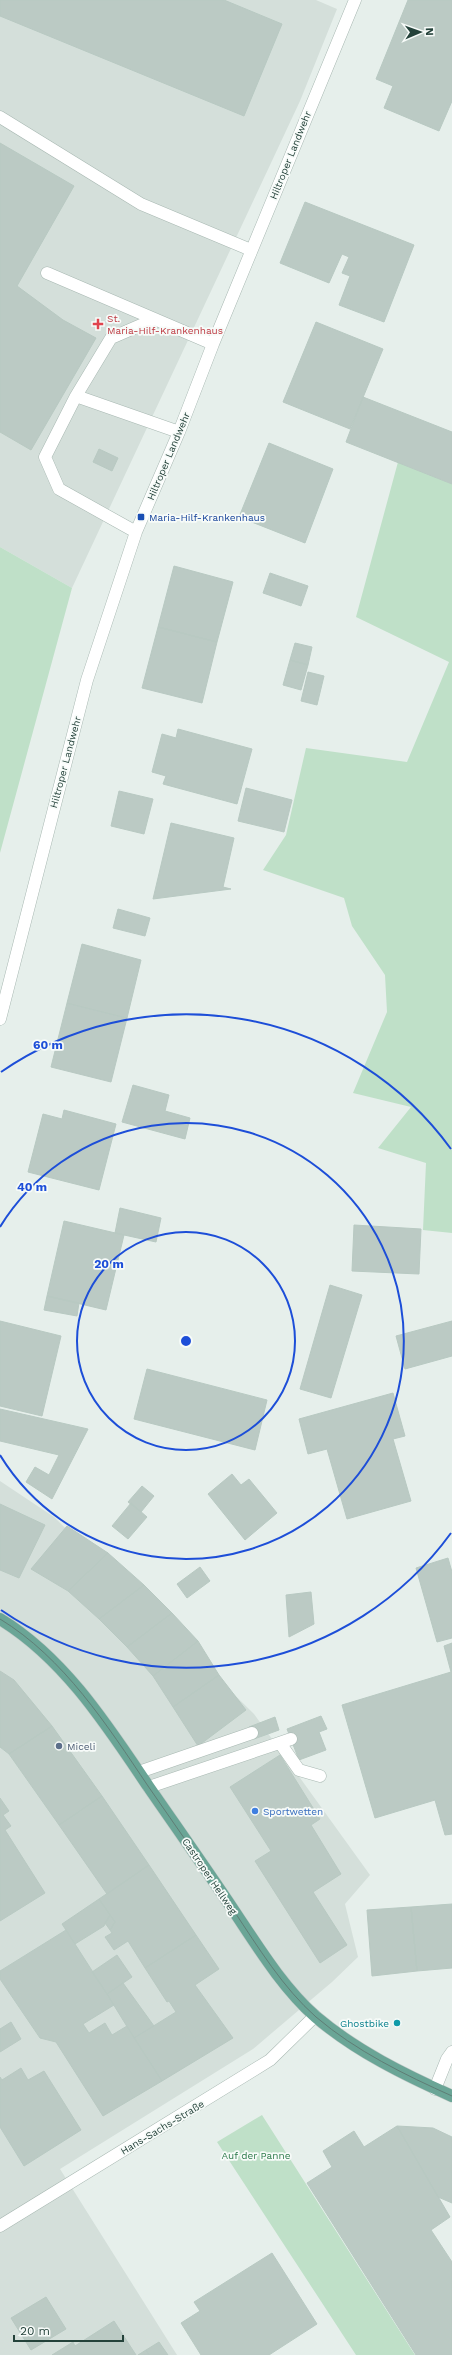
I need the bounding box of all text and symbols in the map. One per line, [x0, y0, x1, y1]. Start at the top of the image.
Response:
north arrow [400, 12, 440, 52]
text: N [423, 27, 436, 36]
street label: Hiltroper Landwehr [268, 109, 313, 201]
place label: St. Maria-Hilf-Krankenhaus [107, 313, 223, 336]
marker: St. Maria-Hilf-Krankenhaus [92, 318, 104, 330]
street label: Hiltroper Landwehr [145, 410, 192, 502]
marker: Maria-Hilf-Krankenhaus [136, 512, 146, 522]
place label: Maria-Hilf-Krankenhaus [149, 512, 265, 523]
street label: Hiltroper Landwehr [48, 715, 83, 809]
text: 60 m [33, 1038, 63, 1052]
text: 40 m [17, 1180, 47, 1194]
text: 20 m [94, 1257, 124, 1271]
centre of rings [179, 1334, 193, 1348]
marker: Miceli [54, 1741, 64, 1751]
place label: Miceli [67, 1741, 95, 1752]
marker: Sportwetten [250, 1806, 260, 1816]
place label: Sportwetten [263, 1806, 323, 1817]
street label: Castroper Hellweg [180, 1836, 240, 1917]
place label: Ghostbike [340, 2018, 389, 2029]
marker: Ghostbike [392, 2018, 402, 2028]
street label: Hans-Sachs-Straße [119, 2098, 206, 2157]
park label: Auf der Panne [222, 2150, 291, 2161]
scale bar [14, 2317, 123, 2343]
text: 20 m [20, 2324, 50, 2338]

